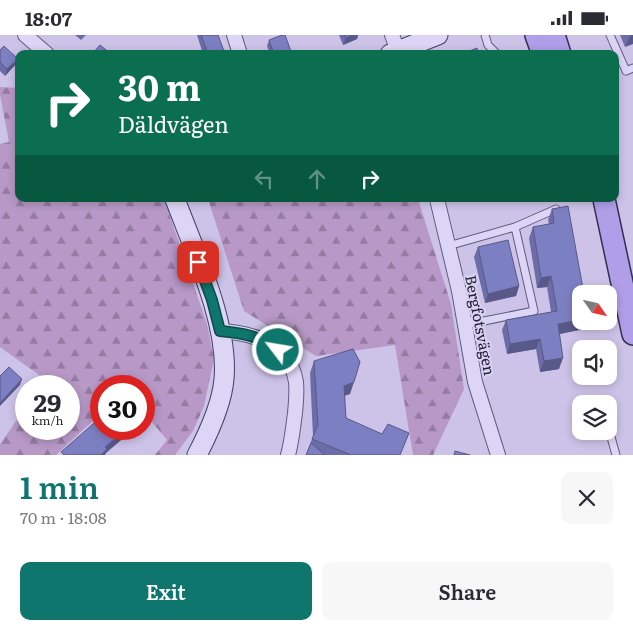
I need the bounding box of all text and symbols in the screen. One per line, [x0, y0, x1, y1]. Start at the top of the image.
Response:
text: 18:07 [25, 4, 72, 32]
text: 30 m [118, 60, 201, 112]
icon: right [35, 70, 100, 135]
text: Däldvägen [118, 107, 229, 140]
icon: left [250, 165, 278, 193]
icon: ahead [303, 165, 331, 193]
icon: right [356, 165, 384, 193]
pin [177, 241, 219, 283]
icon: arrive [184, 248, 212, 276]
street label: Bergfotsvägen [460, 273, 502, 377]
north arrow [572, 285, 618, 330]
map controls [572, 285, 617, 440]
position arrow [251, 323, 303, 375]
button: sound [572, 340, 617, 385]
speed limit sign: 30 [90, 375, 155, 440]
text: 29 [34, 383, 61, 420]
button: layers [572, 395, 617, 440]
text: km/h [32, 411, 63, 429]
text: 1 min [20, 464, 99, 508]
button: close [561, 472, 613, 524]
text: 70 m · 18:08 [20, 505, 107, 529]
button: Exit [20, 562, 312, 620]
button: Share [322, 562, 613, 620]

